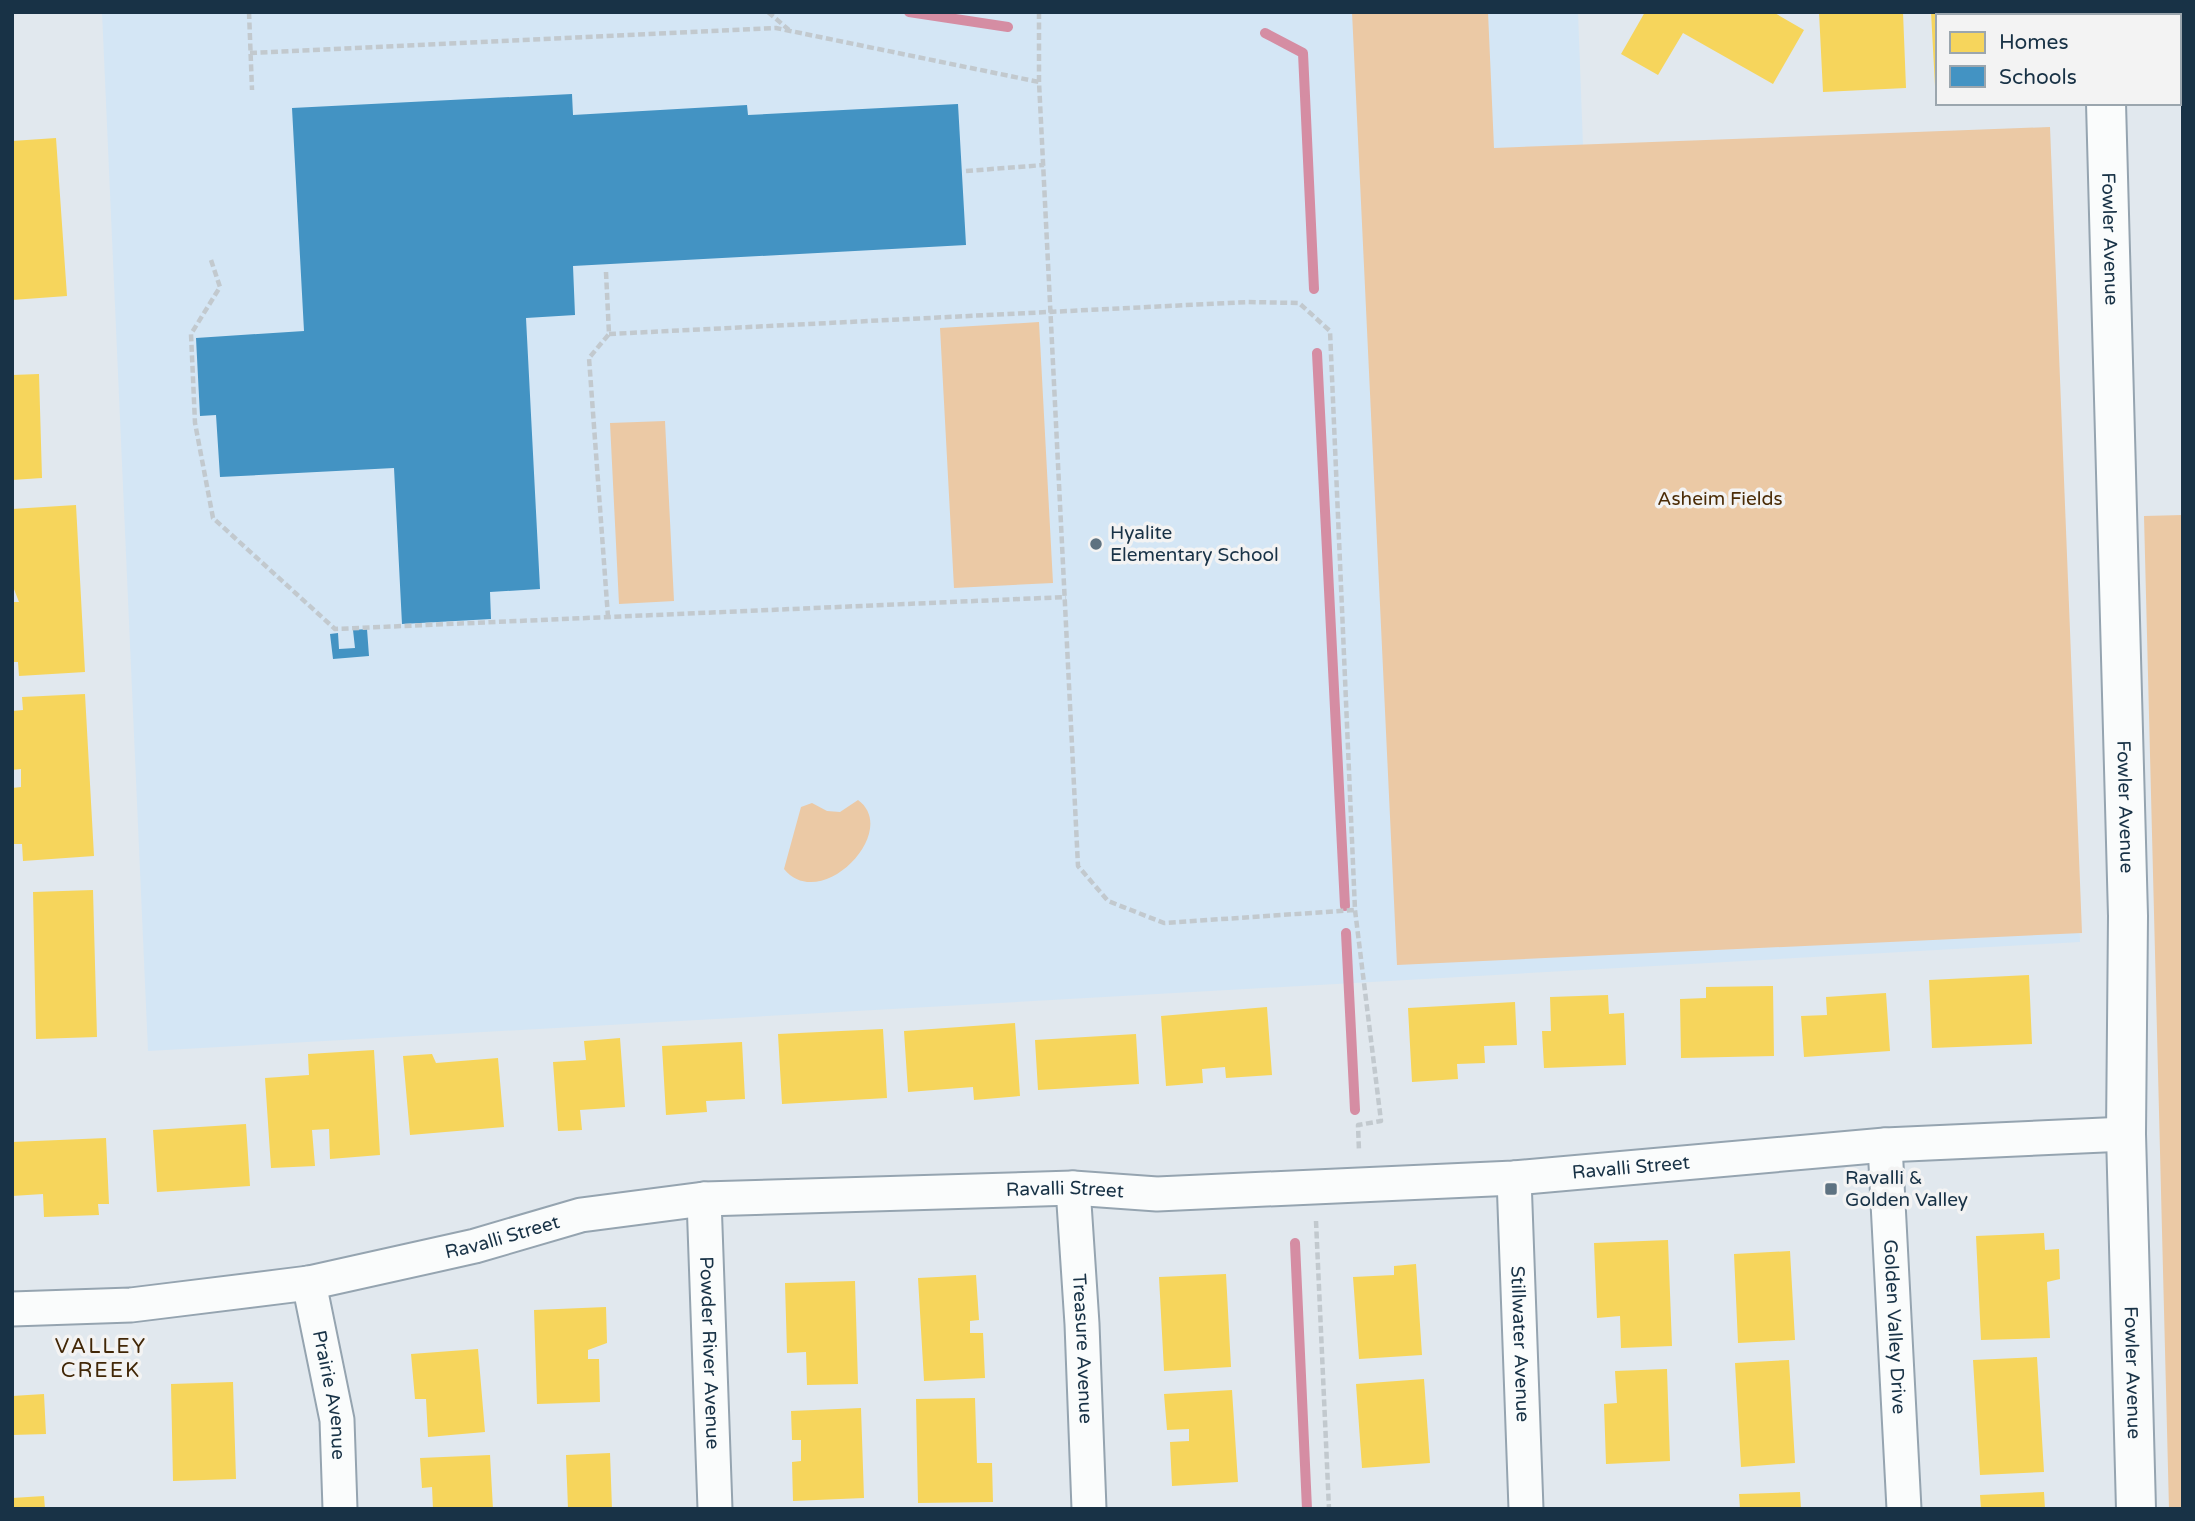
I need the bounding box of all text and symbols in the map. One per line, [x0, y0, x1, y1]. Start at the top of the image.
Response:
legend [1936, 14, 2181, 105]
text: Homes [1999, 30, 2069, 55]
text: Schools [1999, 65, 2077, 90]
street label: Fowler Avenue [2097, 172, 2122, 306]
park label: Asheim Fields [1657, 488, 1783, 510]
place label: Hyalite Elementary School [1110, 522, 1279, 566]
marker: Hyalite Elementary School [1088, 536, 1104, 552]
street label: Fowler Avenue [2112, 740, 2138, 874]
street label: Ravalli Street [1571, 1151, 1691, 1184]
place label: Ravalli & Golden Valley [1845, 1167, 1968, 1211]
street label: Ravalli Street [1005, 1177, 1125, 1203]
marker: Ravalli & Golden Valley [1823, 1181, 1839, 1197]
street label: Ravalli Street [443, 1211, 562, 1263]
street label: Golden Valley Drive [1879, 1239, 1910, 1415]
street label: Powder River Avenue [695, 1256, 724, 1450]
street label: Stillwater Avenue [1506, 1265, 1534, 1422]
street label: Treasure Avenue [1068, 1273, 1097, 1424]
street label: Fowler Avenue [2120, 1306, 2145, 1439]
street label: Prairie Avenue [308, 1328, 349, 1460]
district label: VALLEY CREEK [55, 1334, 147, 1383]

